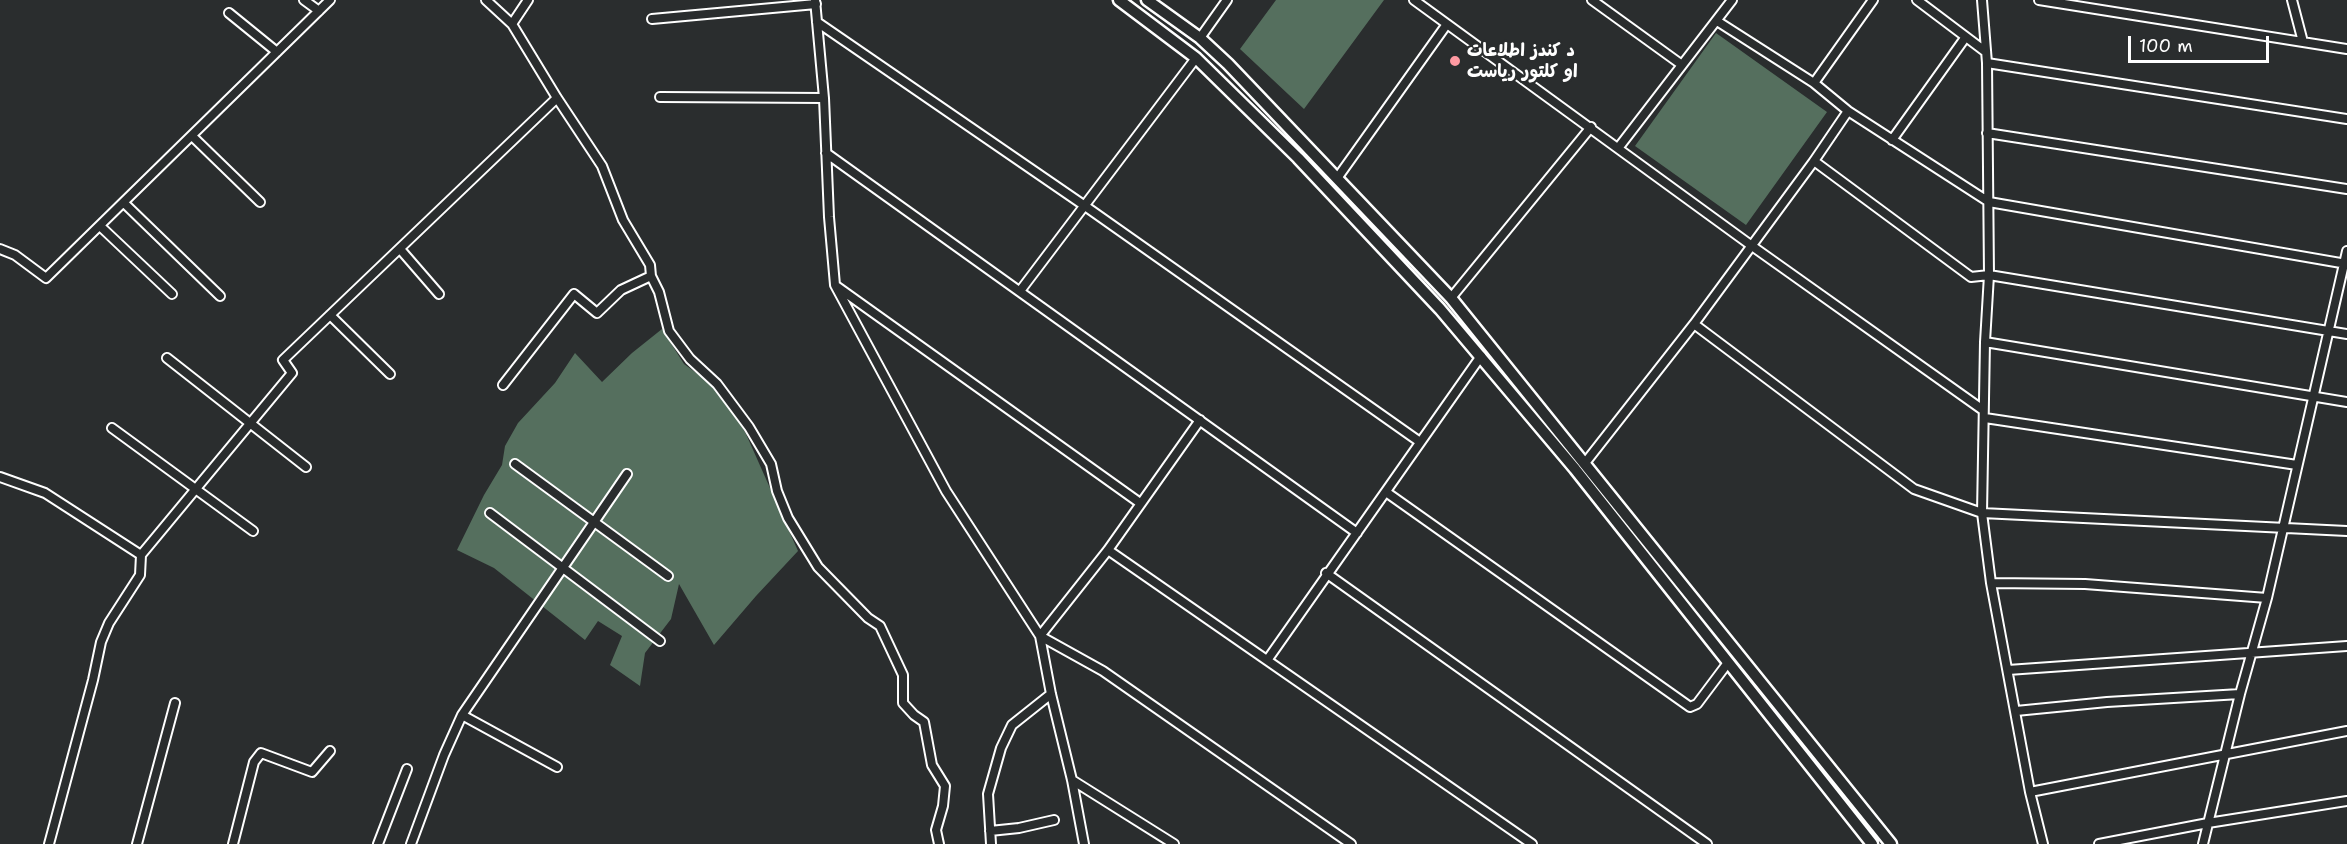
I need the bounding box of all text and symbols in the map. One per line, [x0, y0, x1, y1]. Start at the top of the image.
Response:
scale bar [2131, 24, 2272, 62]
text: 100 m [2139, 34, 2193, 58]
place label: د کندز اطلاعات او کلتور ریاست [1467, 40, 1578, 82]
marker: د کندز اطلاعات او کلتور ریاست [1448, 54, 1462, 68]

